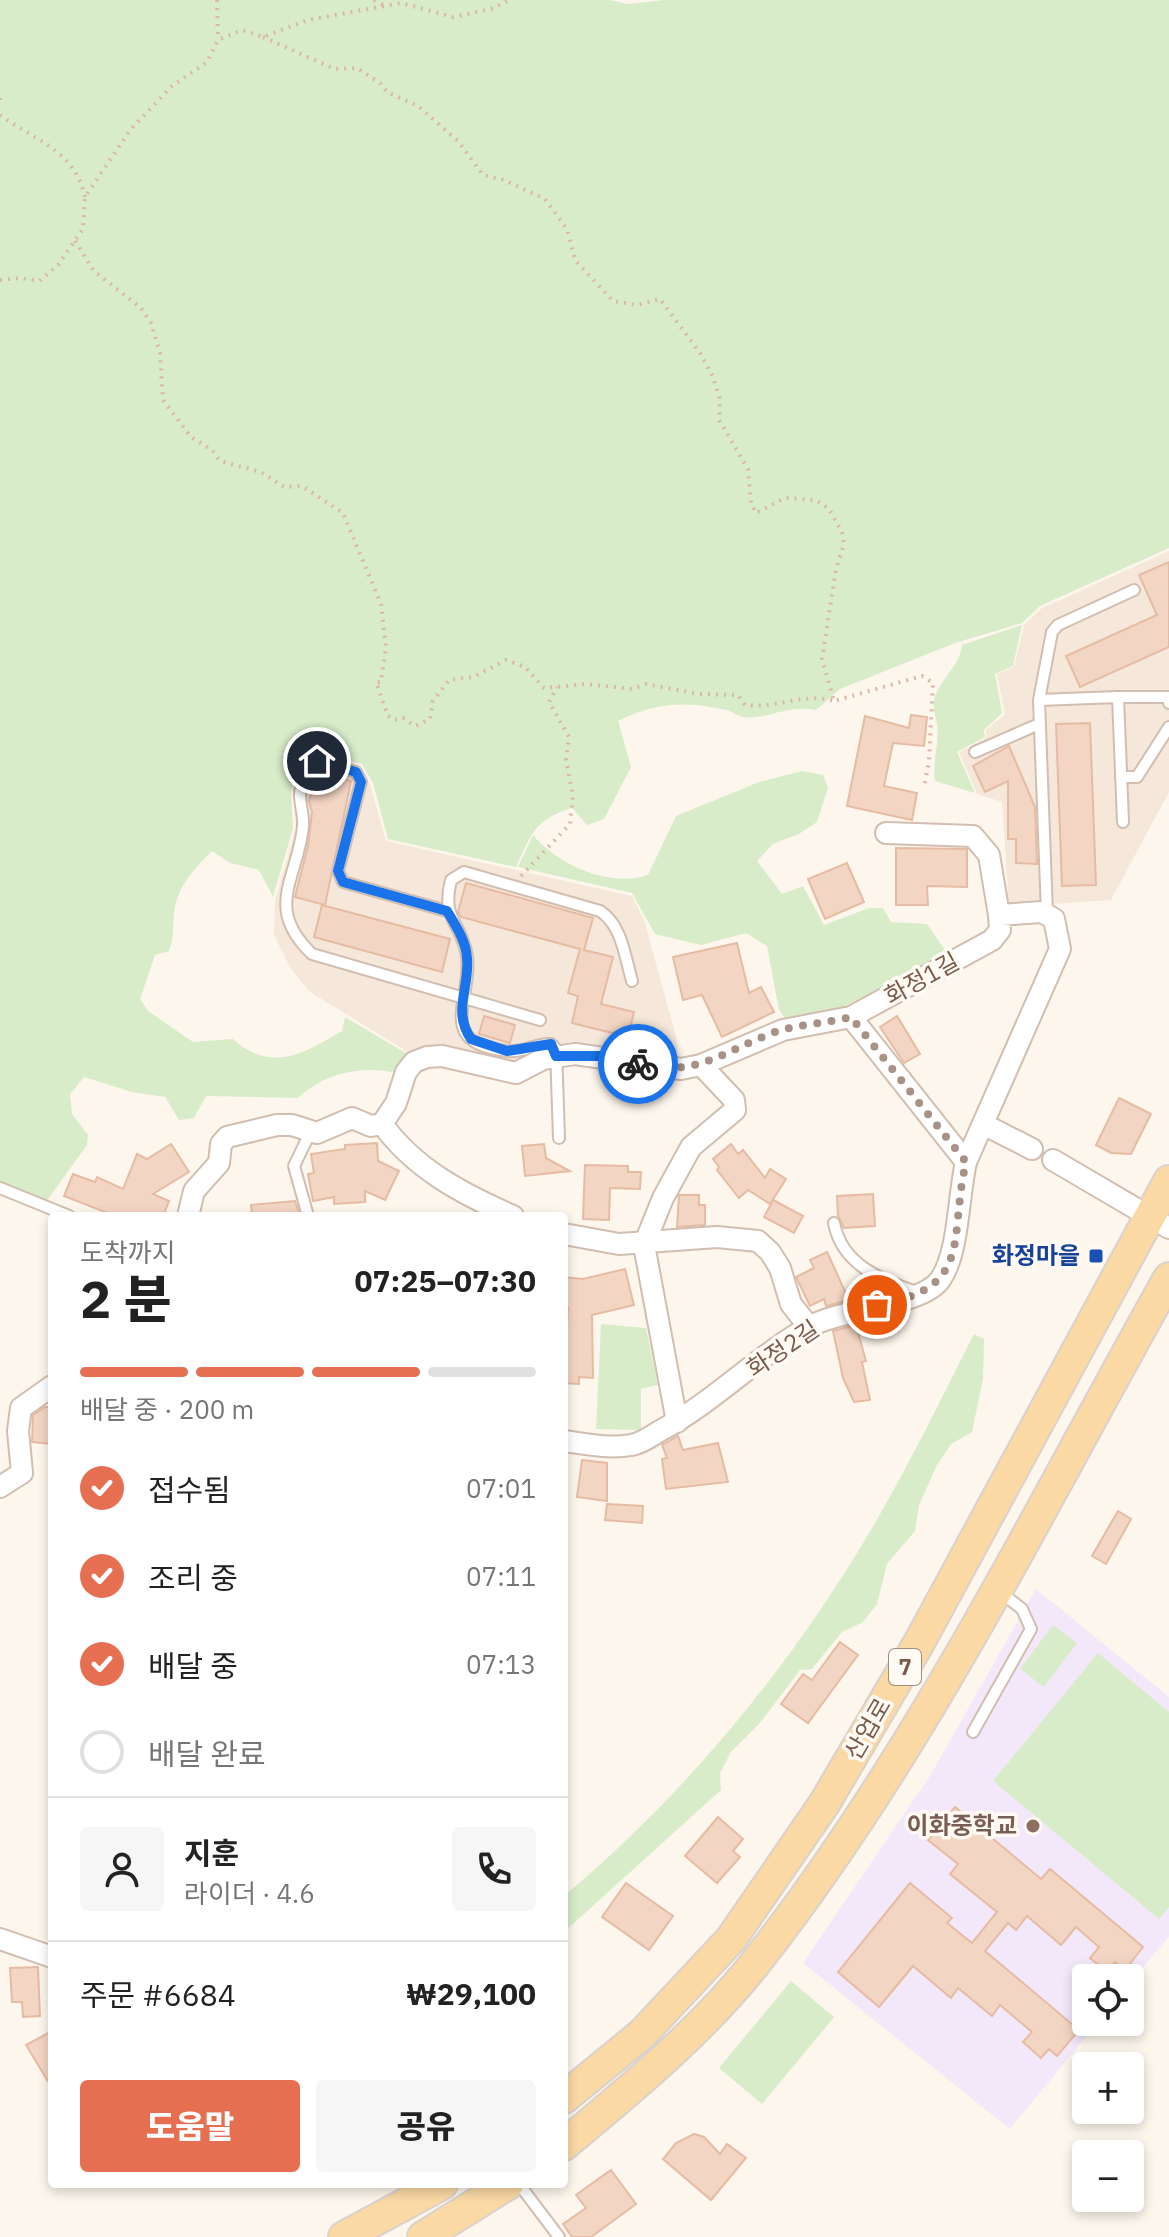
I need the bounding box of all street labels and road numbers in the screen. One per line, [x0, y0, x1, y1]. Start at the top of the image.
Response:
street label: 화정1길 [878, 945, 965, 1012]
street label: 화정2길 [740, 1312, 825, 1384]
road number: 7 [889, 1649, 921, 1685]
street label: 산업로 [837, 1692, 898, 1765]

